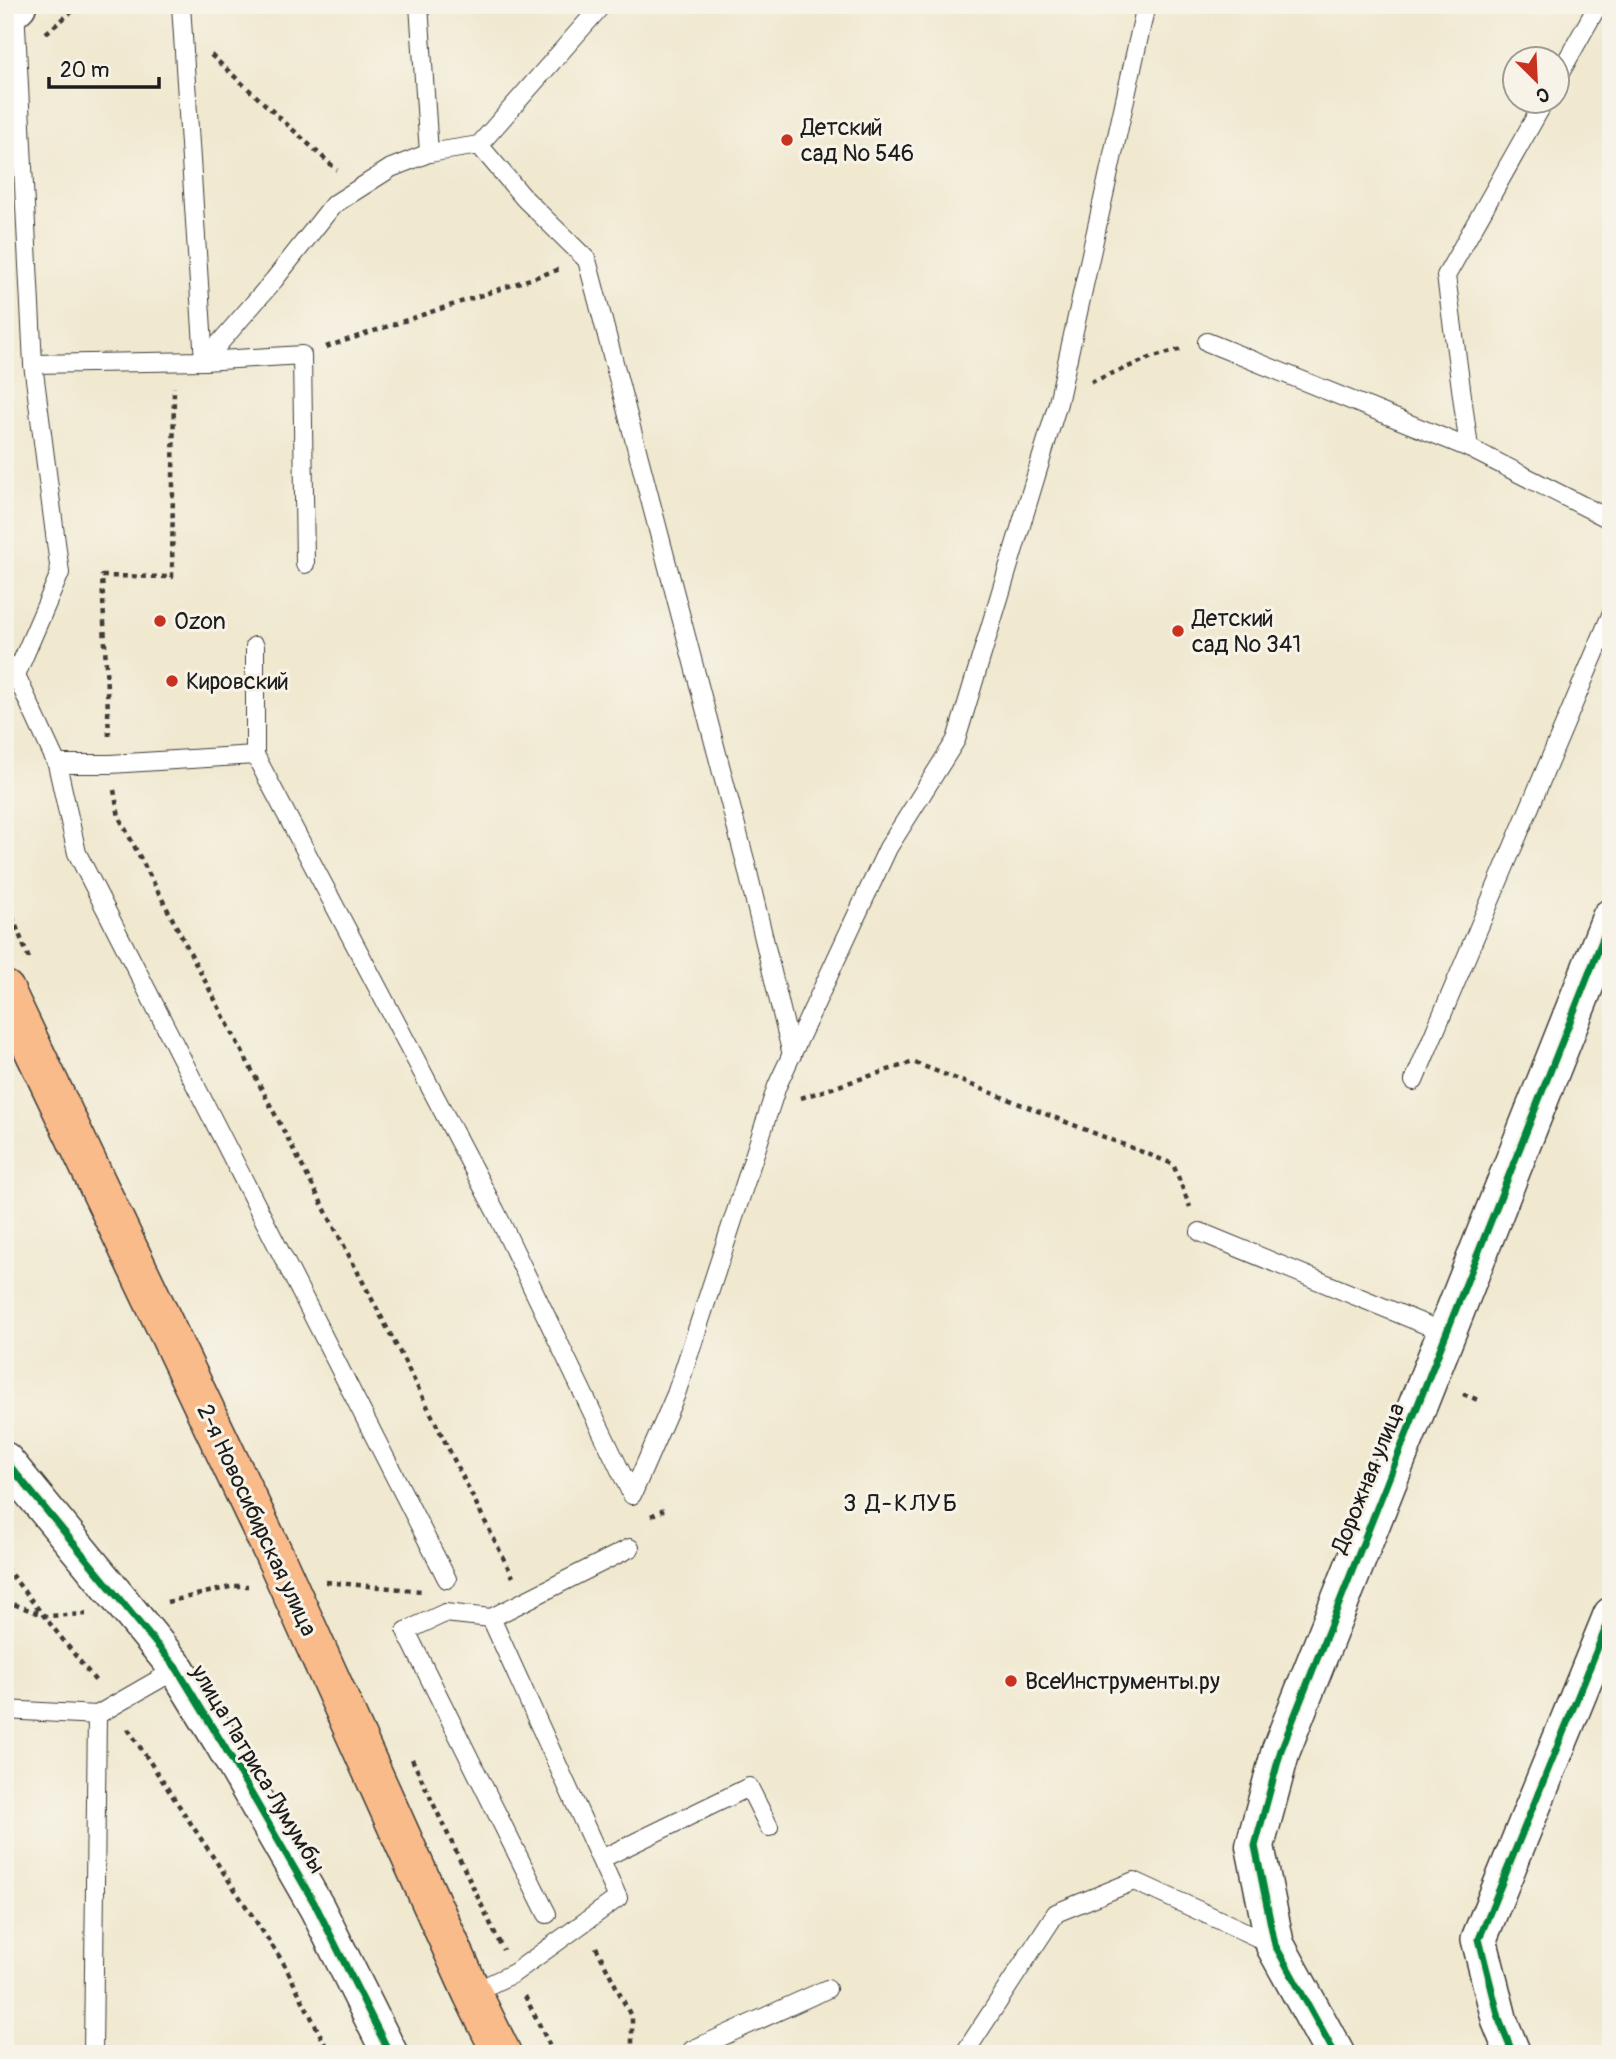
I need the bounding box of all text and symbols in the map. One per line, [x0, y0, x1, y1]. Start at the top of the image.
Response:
scale bar [49, 46, 159, 90]
north arrow [1500, 46, 1570, 116]
text: 20 m [60, 57, 109, 84]
text: С [1532, 81, 1553, 108]
place label: Детский сад № 546 [800, 113, 914, 168]
marker: Детский сад № 546 [779, 132, 795, 148]
place label: Детский сад № 341 [1191, 604, 1301, 659]
place label: Ozon [174, 607, 226, 636]
marker: Ozon [152, 613, 168, 629]
marker: Детский сад № 341 [1170, 623, 1186, 639]
place label: Кировский [186, 667, 289, 696]
marker: Кировский [164, 673, 180, 689]
street label: 2-я Новосибирская улица [190, 1399, 324, 1641]
street label: Дорожная улица [1324, 1399, 1411, 1558]
district label: 3 Д-КЛУБ [843, 1489, 959, 1518]
street label: улица Патриса Лумумбы [184, 1658, 332, 1879]
place label: ВсеИнструменты.ру [1025, 1667, 1220, 1696]
marker: ВсеИнструменты.ру [1003, 1673, 1019, 1689]

